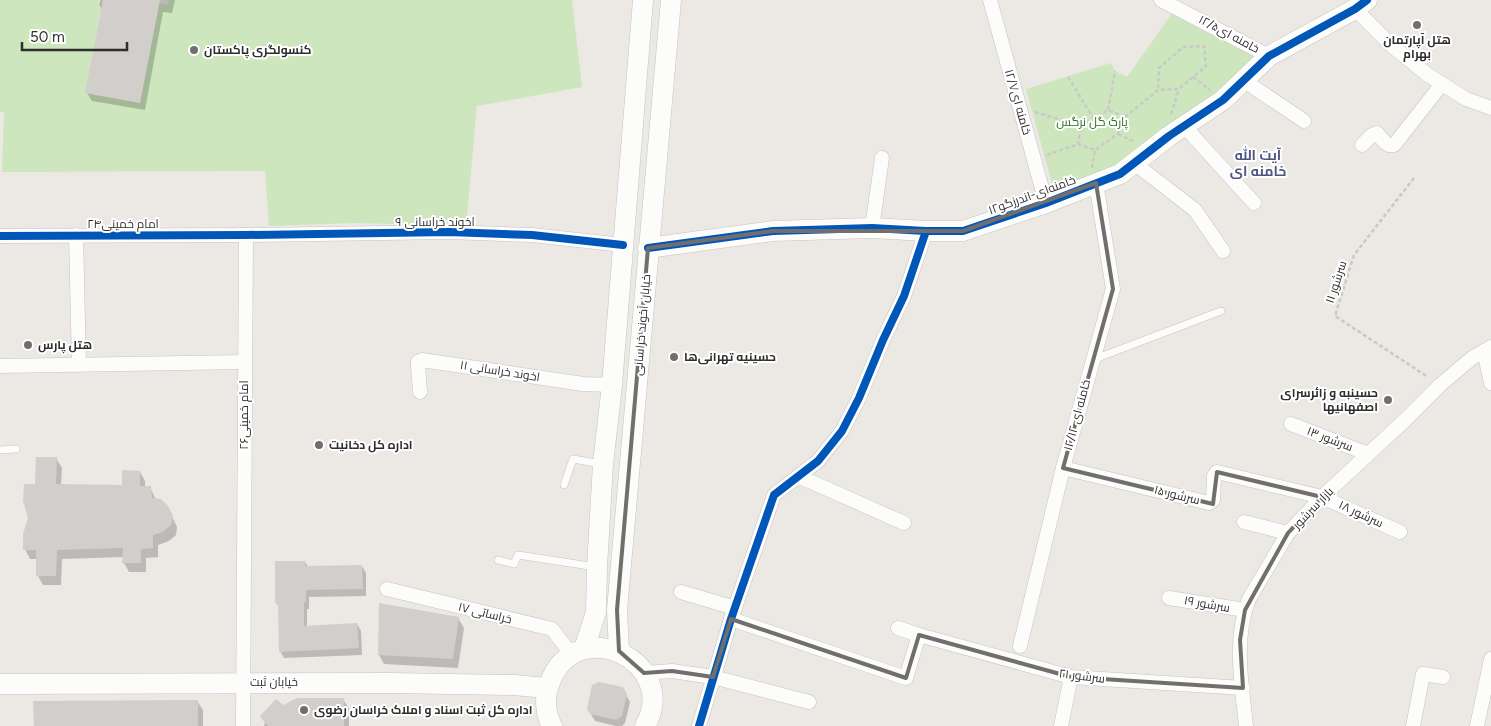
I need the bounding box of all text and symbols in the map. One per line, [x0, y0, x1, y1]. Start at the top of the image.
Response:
street label: خامنه ای۱۲/۵ [1196, 12, 1262, 56]
marker: هتل آپارتمان بهرام [1411, 19, 1423, 31]
scale bar [22, 20, 128, 52]
text: 50 m [30, 28, 65, 46]
place label: هتل آپارتمان بهرام [1383, 33, 1451, 62]
place label: کنسولگری پاکستان [204, 43, 312, 59]
marker: کنسولگری پاکستان [188, 44, 200, 56]
street label: خامنه ای۱۲/۷ [1002, 68, 1034, 136]
park label: پارک گل نرگس [1056, 115, 1129, 131]
district label: آیت الله خامنه ای [1230, 146, 1286, 180]
street label: خامنه‌ای-اندرزگو۱۲ [987, 173, 1077, 217]
street label: اخوند خراسانی ۹ [395, 215, 475, 229]
street label: امام خمینی۲۴ [87, 217, 159, 232]
street label: سرشور ۱۱ [1323, 259, 1349, 305]
street label: خیابان آخوند خراسانی [631, 274, 653, 376]
place label: هتل پارس [38, 338, 92, 354]
marker: هتل پارس [22, 339, 34, 351]
place label: حسینیه تهرانی‌ها [684, 350, 776, 365]
marker: حسینیه تهرانی‌ها [668, 351, 680, 363]
street label: اخوند خراسانی ۱۱ [459, 358, 541, 384]
street label: خامنه ای ۱۲/۱۲ [1061, 378, 1093, 452]
street label: امام خمینی۲۶ [237, 380, 252, 450]
place label: حسینبه و زائرسرای اصفهانیها [1280, 386, 1378, 415]
marker: حسینبه و زائرسرای اصفهانیها [1382, 394, 1394, 406]
street label: سرشور ۱۳ [1305, 424, 1355, 454]
place label: اداره کل دخانیت [329, 438, 413, 453]
marker: اداره کل دخانیت [313, 439, 325, 451]
street label: سرشور ۱۵ [1153, 483, 1201, 507]
street label: بازار سرشور [1289, 484, 1336, 532]
street label: سرشور ۱۸ [1337, 498, 1385, 530]
street label: سرشور ۱۹ [1183, 593, 1231, 615]
street label: خراساتی ۱۷ [457, 600, 513, 626]
street label: سرشور ۲۱ [1058, 666, 1106, 686]
street label: خیابان ثبت [250, 675, 298, 689]
place label: اداره کل ثبت اسناد و املاک خراسان رضوی [314, 703, 533, 718]
marker: اداره کل ثبت اسناد و املاک خراسان رضوی [298, 704, 310, 716]

